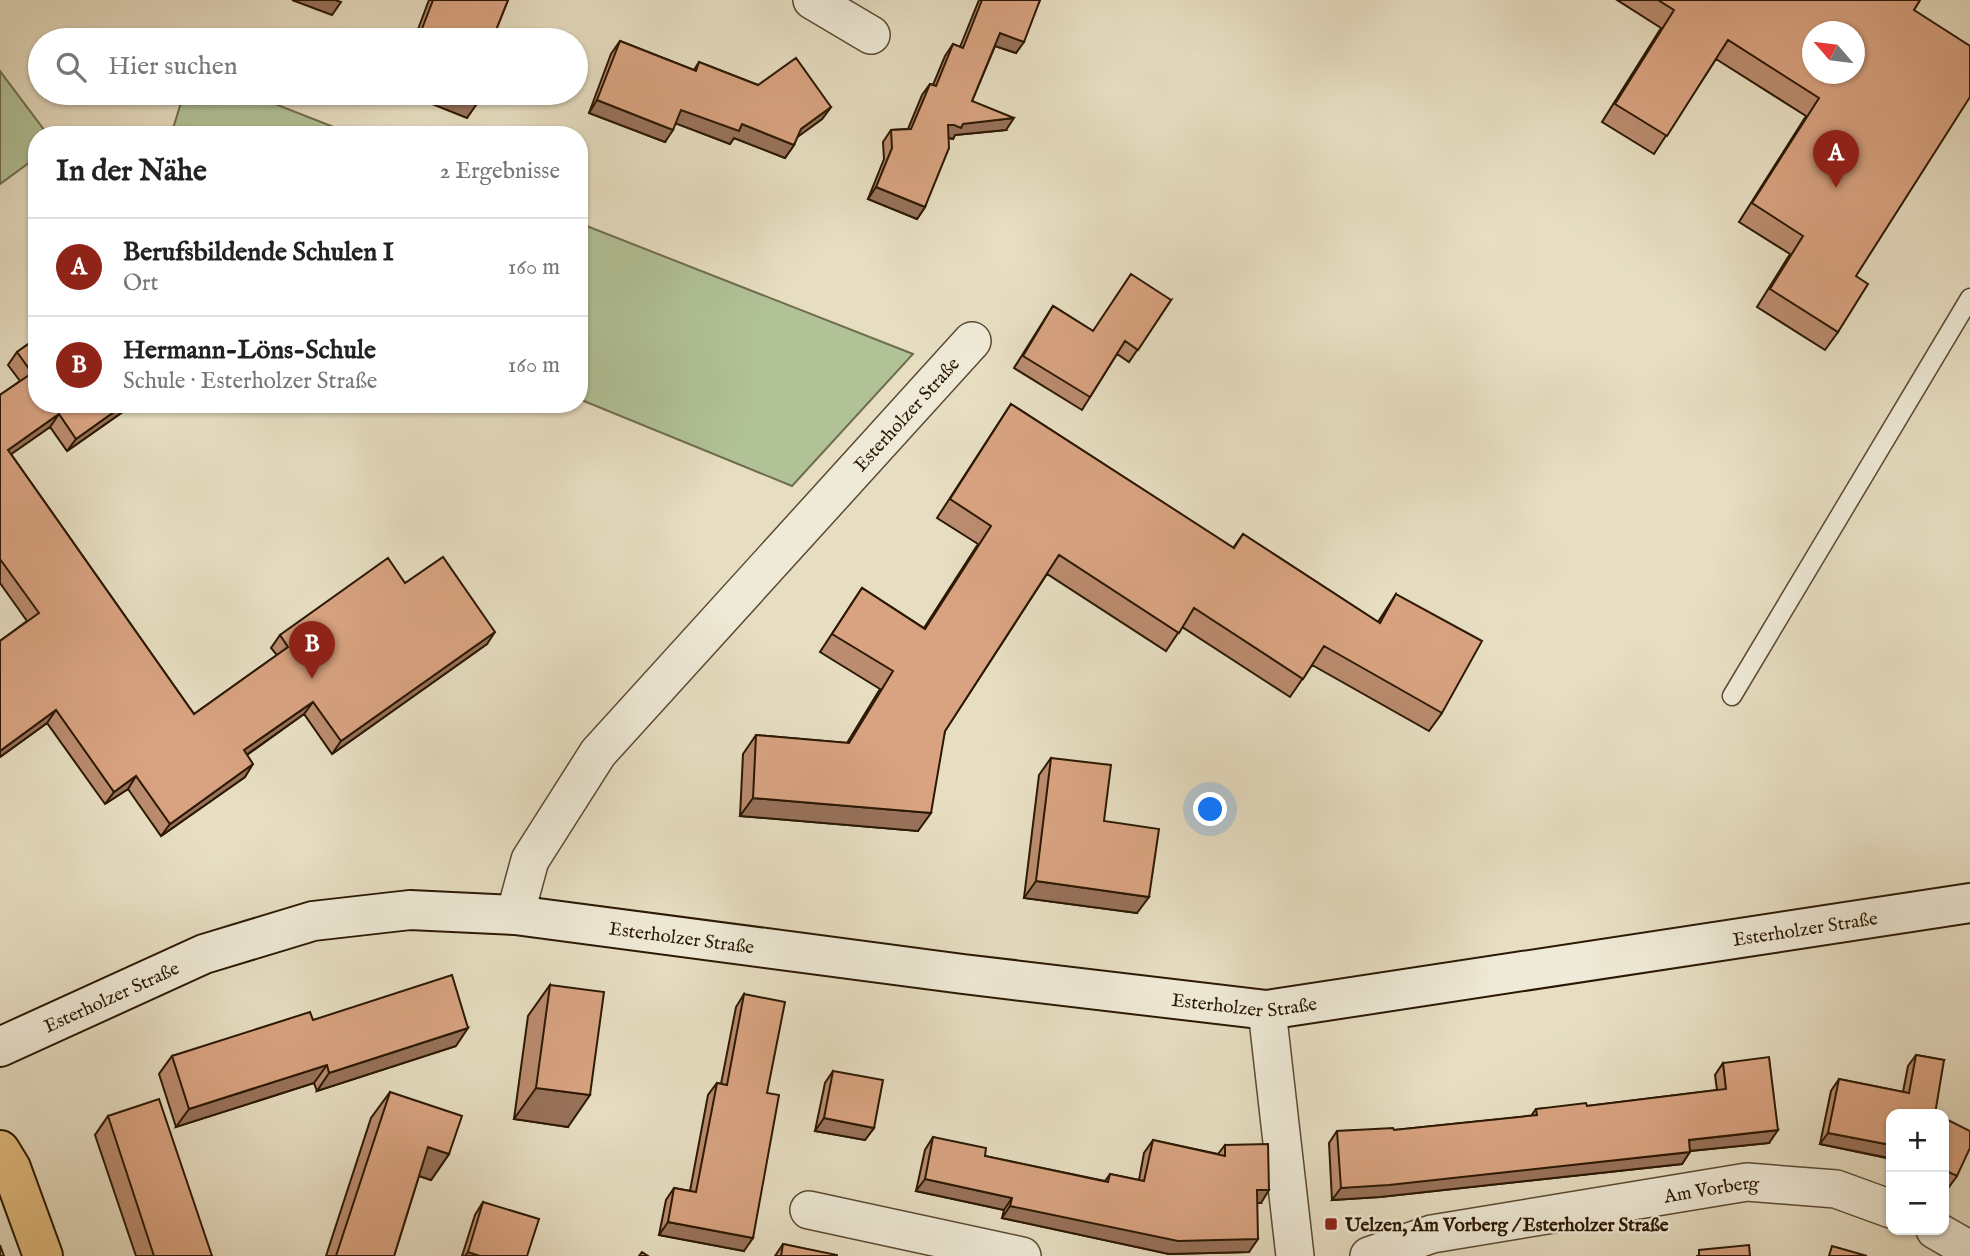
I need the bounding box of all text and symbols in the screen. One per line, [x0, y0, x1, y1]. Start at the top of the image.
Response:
north arrow [1802, 21, 1865, 84]
search box [28, 28, 588, 105]
icon: search [52, 48, 90, 86]
text: Hier suchen [108, 50, 238, 83]
pin: A [1813, 130, 1859, 188]
text: In der Nähe [56, 153, 207, 191]
text: 2 Ergebnisse [439, 157, 560, 186]
text: Berufsbildende Schulen I [123, 236, 394, 269]
text: A [71, 253, 87, 282]
text: 160 m [508, 253, 560, 282]
text: Ort [123, 269, 158, 298]
text: Hermann-Löns-Schule [123, 334, 376, 367]
text: B [71, 351, 87, 380]
text: 160 m [508, 351, 560, 380]
street label: Esterholzer Straße [849, 353, 966, 477]
text: Schule · Esterholzer Straße [123, 367, 377, 396]
pin: B [289, 621, 335, 679]
your location [1193, 792, 1227, 826]
street label: Esterholzer Straße [1731, 907, 1880, 953]
street label: Esterholzer Straße [607, 918, 756, 960]
street label: Esterholzer Straße [40, 957, 184, 1039]
street label: Esterholzer Straße [1170, 989, 1319, 1024]
map controls [1886, 1109, 1949, 1235]
button: + [1886, 1109, 1949, 1172]
street label: Am Vorberg [1661, 1172, 1761, 1210]
button: − [1886, 1172, 1949, 1235]
place label: Uelzen, Am Vorberg / Esterholzer Straße [1344, 1214, 1669, 1238]
marker: Uelzen, Am Vorberg / Esterholzer Straße [1323, 1216, 1339, 1232]

